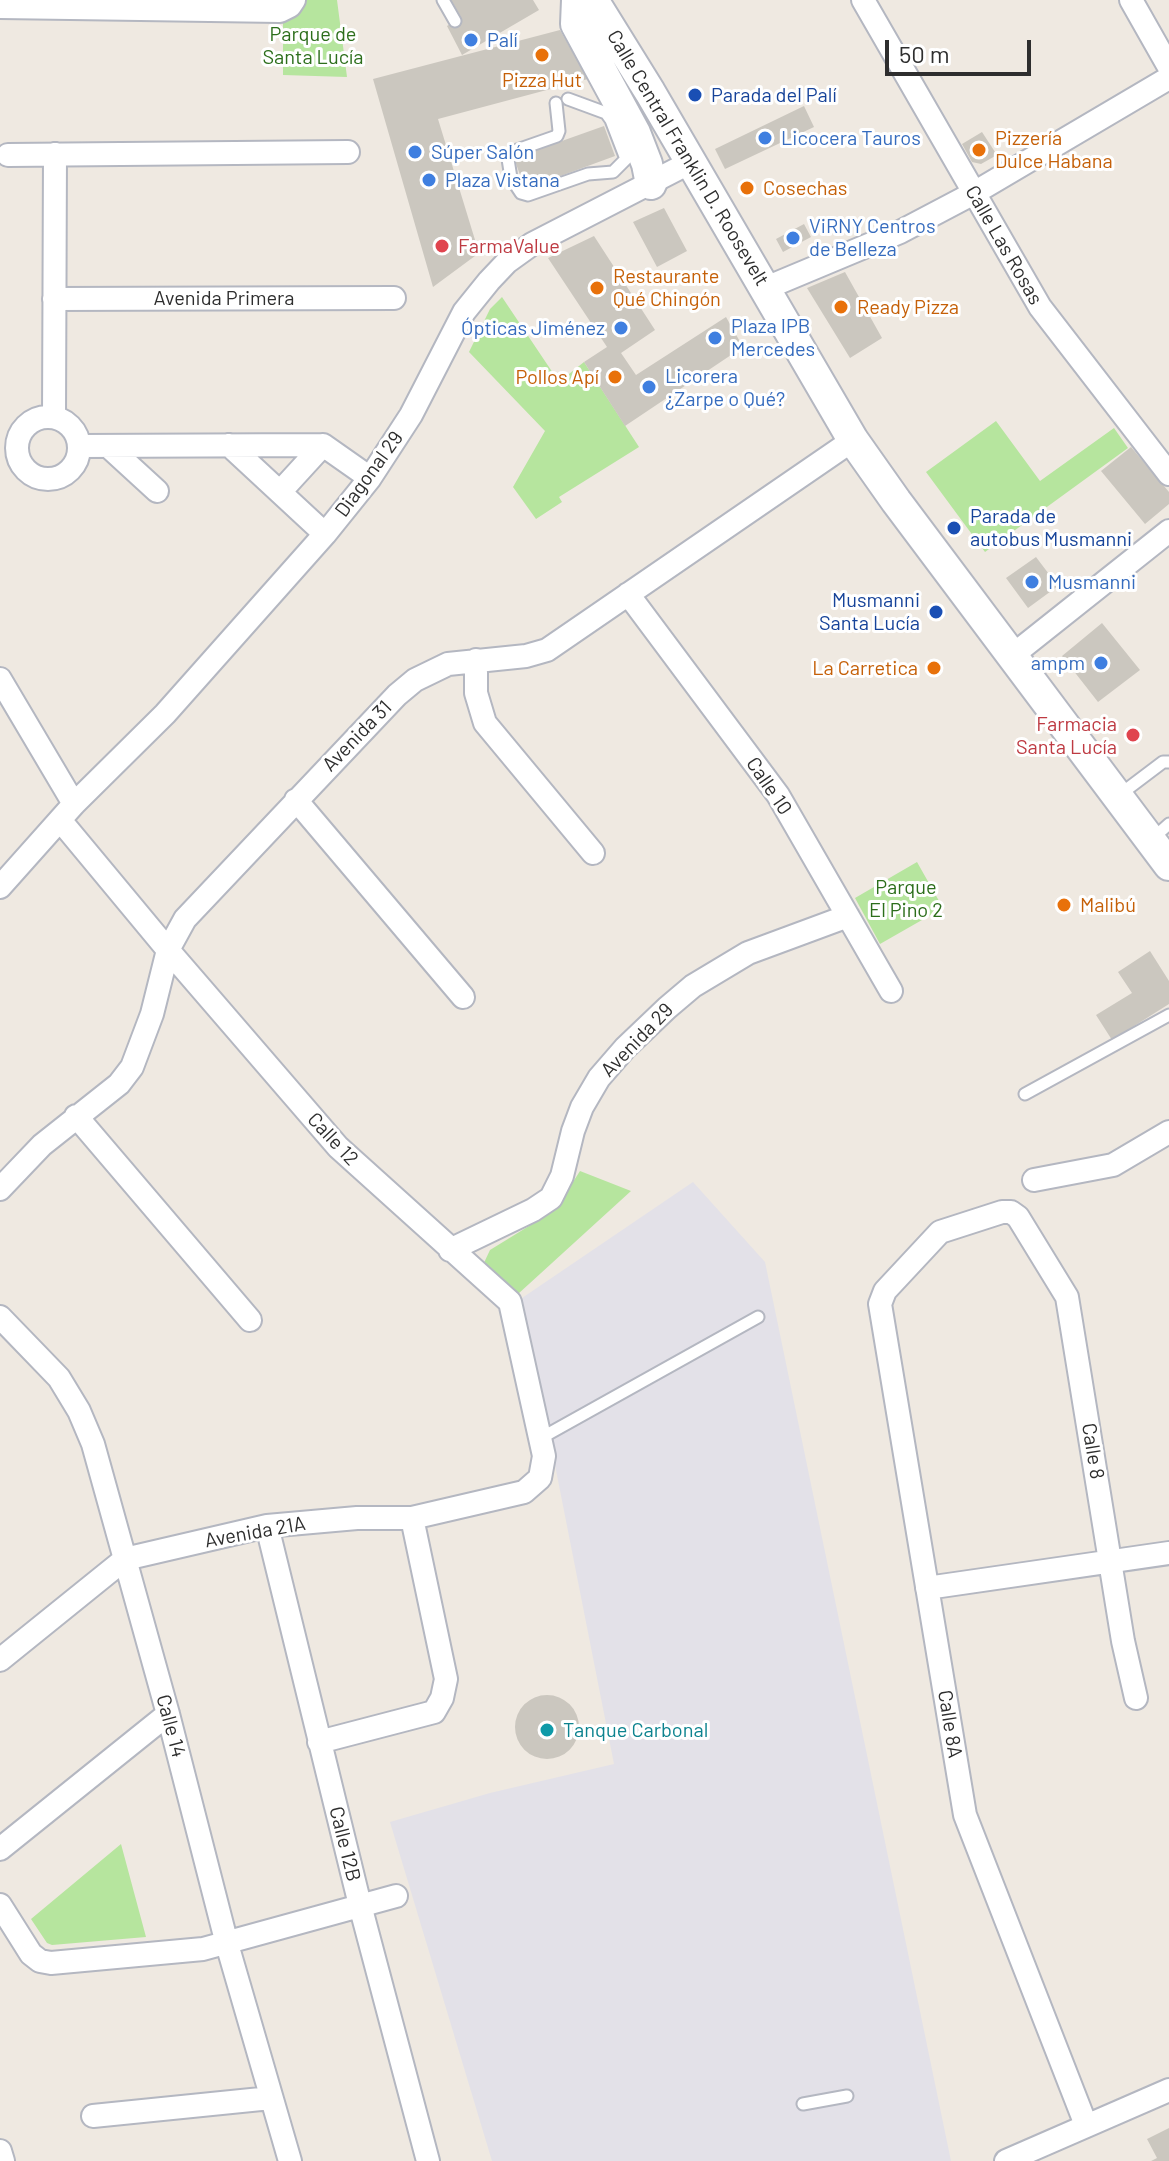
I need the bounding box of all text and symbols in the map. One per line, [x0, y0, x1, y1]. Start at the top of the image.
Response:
park label: Parque de Santa Lucía [262, 22, 364, 69]
scale bar [889, 24, 1035, 74]
street label: Calle Central Franklin D. Roosevelt [602, 26, 774, 290]
place label: Palí [487, 28, 518, 52]
marker: Palí [462, 31, 480, 49]
text: 50 m [899, 39, 950, 68]
marker: Pizza Hut [533, 46, 551, 64]
place label: Pizza Hut [502, 68, 582, 92]
place label: Parada del Palí [711, 83, 837, 107]
marker: Parada del Palí [686, 86, 704, 104]
place label: Licocera Tauros [781, 126, 921, 150]
place label: Pizzería Dulce Habana [995, 126, 1113, 173]
marker: Licocera Tauros [756, 129, 774, 147]
place label: Súper Salón [431, 140, 534, 164]
marker: Pizzería Dulce Habana [970, 141, 988, 159]
marker: Súper Salón [406, 143, 424, 161]
place label: Plaza Vistana [445, 168, 560, 192]
marker: Plaza Vistana [420, 171, 438, 189]
place label: Cosechas [763, 176, 847, 200]
marker: Cosechas [738, 179, 756, 197]
street label: Calle Las Rosas [960, 181, 1048, 309]
place label: ViRNY Centros de Belleza [809, 214, 936, 261]
marker: ViRNY Centros de Belleza [784, 229, 802, 247]
place label: FarmaValue [458, 234, 560, 258]
marker: FarmaValue [433, 237, 451, 255]
place label: Restaurante Qué Chingón [613, 264, 721, 311]
marker: Restaurante Qué Chingón [588, 279, 606, 297]
street label: Avenida Primera [153, 286, 295, 310]
place label: Ready Pizza [857, 295, 959, 319]
marker: Ready Pizza [832, 298, 850, 316]
place label: Plaza IPB Mercedes [731, 314, 815, 361]
place label: Ópticas Jiménez [461, 316, 605, 340]
marker: Ópticas Jiménez [612, 319, 630, 337]
marker: Plaza IPB Mercedes [706, 329, 724, 347]
place label: Licorera ¿Zarpe o Qué? [665, 364, 785, 411]
place label: Pollos Apí [515, 365, 599, 389]
marker: Pollos Apí [606, 368, 624, 386]
marker: Licorera ¿Zarpe o Qué? [640, 378, 658, 396]
street label: Diagonal 29 [330, 426, 408, 522]
place label: Parada de autobus Musmanni [970, 504, 1132, 551]
marker: Parada de autobus Musmanni [945, 519, 963, 537]
place label: Musmanni [1048, 570, 1136, 594]
marker: Musmanni [1023, 573, 1041, 591]
place label: Musmanni Santa Lucía [819, 588, 920, 635]
marker: Musmanni Santa Lucía [927, 603, 945, 621]
place label: ampm [1031, 651, 1085, 675]
marker: ampm [1092, 654, 1110, 672]
place label: La Carretica [812, 656, 918, 680]
marker: La Carretica [925, 659, 943, 677]
street label: Avenida 31 [317, 695, 397, 777]
place label: Farmacia Santa Lucía [1016, 712, 1117, 759]
marker: Farmacia Santa Lucía [1124, 726, 1142, 744]
street label: Calle 10 [741, 753, 797, 819]
park label: Parque El Pino 2 [869, 875, 943, 922]
place label: Malibú [1080, 893, 1136, 917]
marker: Malibú [1055, 896, 1073, 914]
street label: Avenida 29 [596, 998, 678, 1082]
street label: Calle 12 [302, 1107, 364, 1171]
street label: Calle 8 [1077, 1421, 1109, 1481]
street label: Avenida 21A [203, 1511, 307, 1553]
street label: Calle 8A [933, 1688, 967, 1760]
street label: Calle 14 [151, 1692, 191, 1760]
place label: Tanque Carbonal [563, 1718, 708, 1742]
marker: Tanque Carbonal [538, 1721, 556, 1739]
street label: Calle 12B [324, 1804, 366, 1884]

